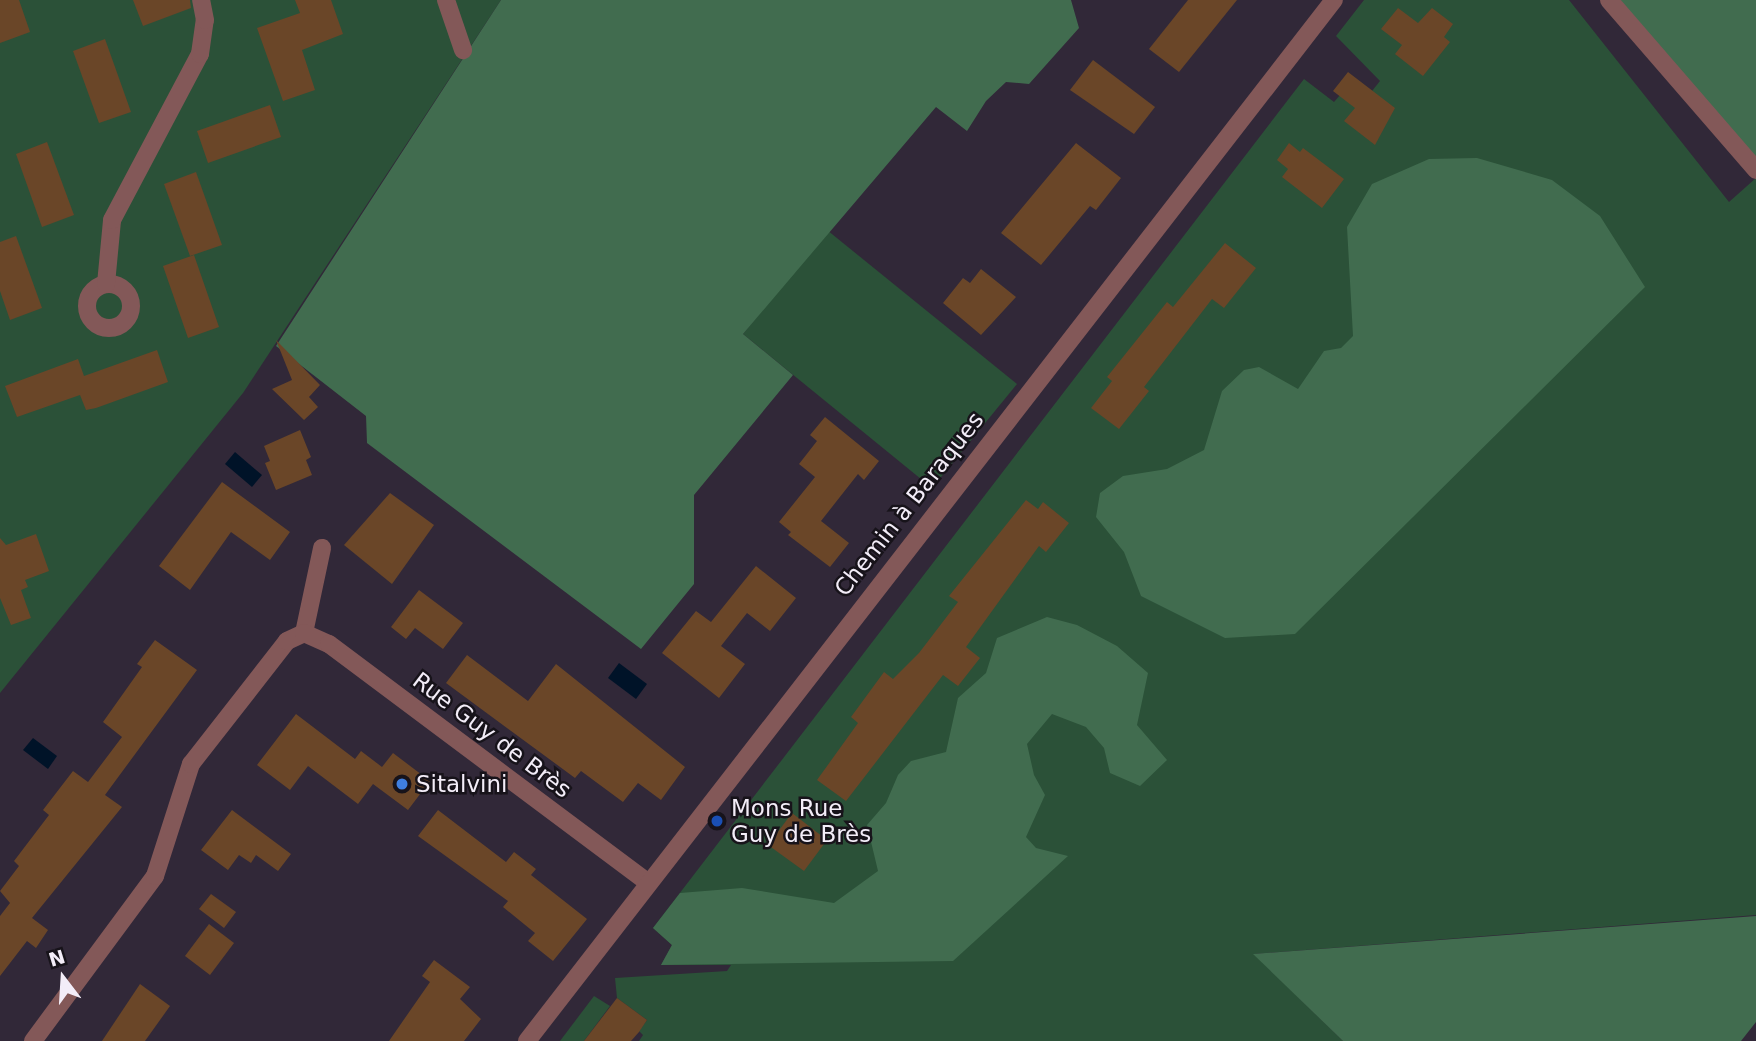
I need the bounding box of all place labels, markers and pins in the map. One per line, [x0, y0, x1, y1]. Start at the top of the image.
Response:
place label: Sitalvini [416, 770, 507, 798]
marker: Sitalvini [394, 776, 410, 792]
place label: Mons Rue Guy de Brès [731, 794, 871, 848]
marker: Mons Rue Guy de Brès [709, 813, 725, 829]

